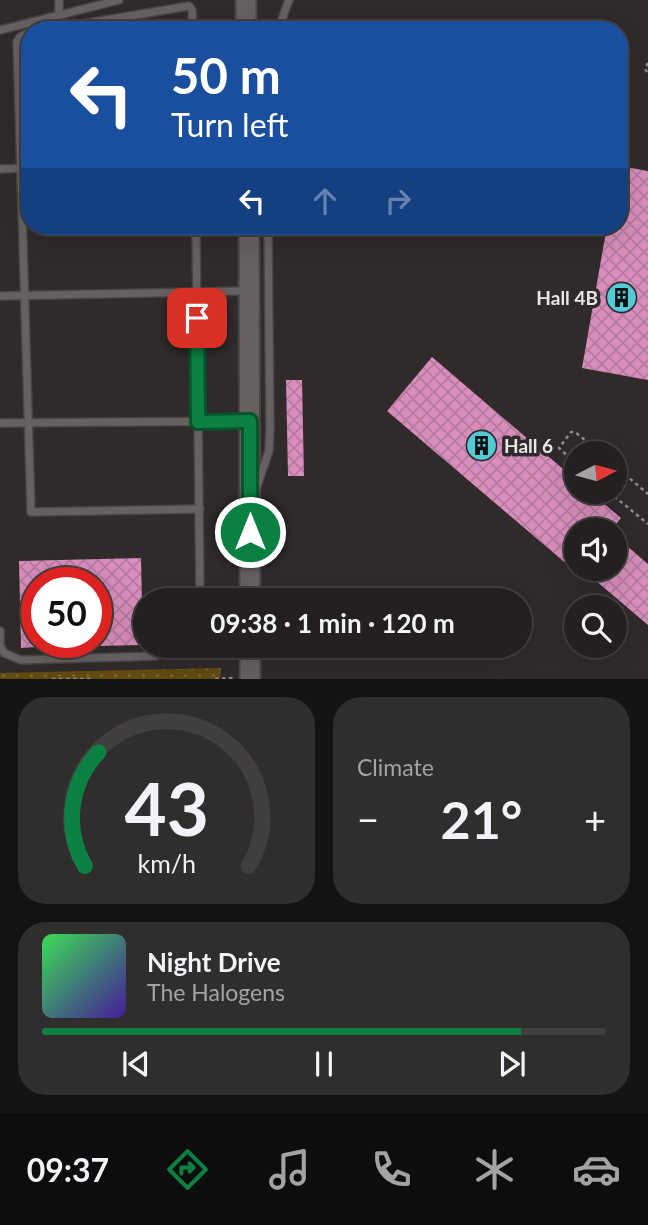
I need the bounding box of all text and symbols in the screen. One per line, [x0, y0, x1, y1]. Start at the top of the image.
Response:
text: 50 m [171, 46, 281, 104]
icon: left [56, 49, 147, 140]
text: Turn left [171, 105, 288, 144]
icon: left [233, 182, 271, 220]
icon: ahead [306, 182, 344, 220]
icon: right [379, 182, 417, 220]
building icon: Hall 4B [604, 280, 638, 314]
place label: Hall 4B [536, 286, 598, 309]
pin [167, 288, 227, 348]
icon: arrive [178, 299, 216, 337]
building icon: Hall 6 [464, 428, 498, 462]
place label: Hall 6 [504, 434, 553, 457]
north arrow [564, 441, 626, 504]
map controls [564, 441, 627, 658]
position arrow [213, 495, 287, 569]
button: sound [564, 518, 627, 581]
speed limit sign: 50 [21, 567, 112, 658]
button: search [564, 595, 627, 658]
text: 09:38 · 1 min · 120 m [210, 607, 455, 639]
text: Climate [357, 753, 434, 781]
text: 43 [124, 765, 209, 853]
text: 21° [441, 788, 522, 850]
text: − [357, 796, 379, 842]
text: + [584, 796, 606, 842]
text: km/h [137, 848, 196, 878]
text: Night Drive [147, 946, 281, 978]
text: The Halogens [147, 978, 285, 1006]
icon: previous [117, 1045, 155, 1083]
icon: pause [305, 1045, 343, 1083]
icon: next [493, 1045, 531, 1083]
icon: directions [163, 1145, 212, 1194]
icon: music [265, 1145, 314, 1194]
icon: phone [367, 1145, 416, 1194]
icon: climate [470, 1145, 519, 1194]
icon: car [572, 1145, 621, 1194]
text: 09:37 [27, 1150, 109, 1189]

